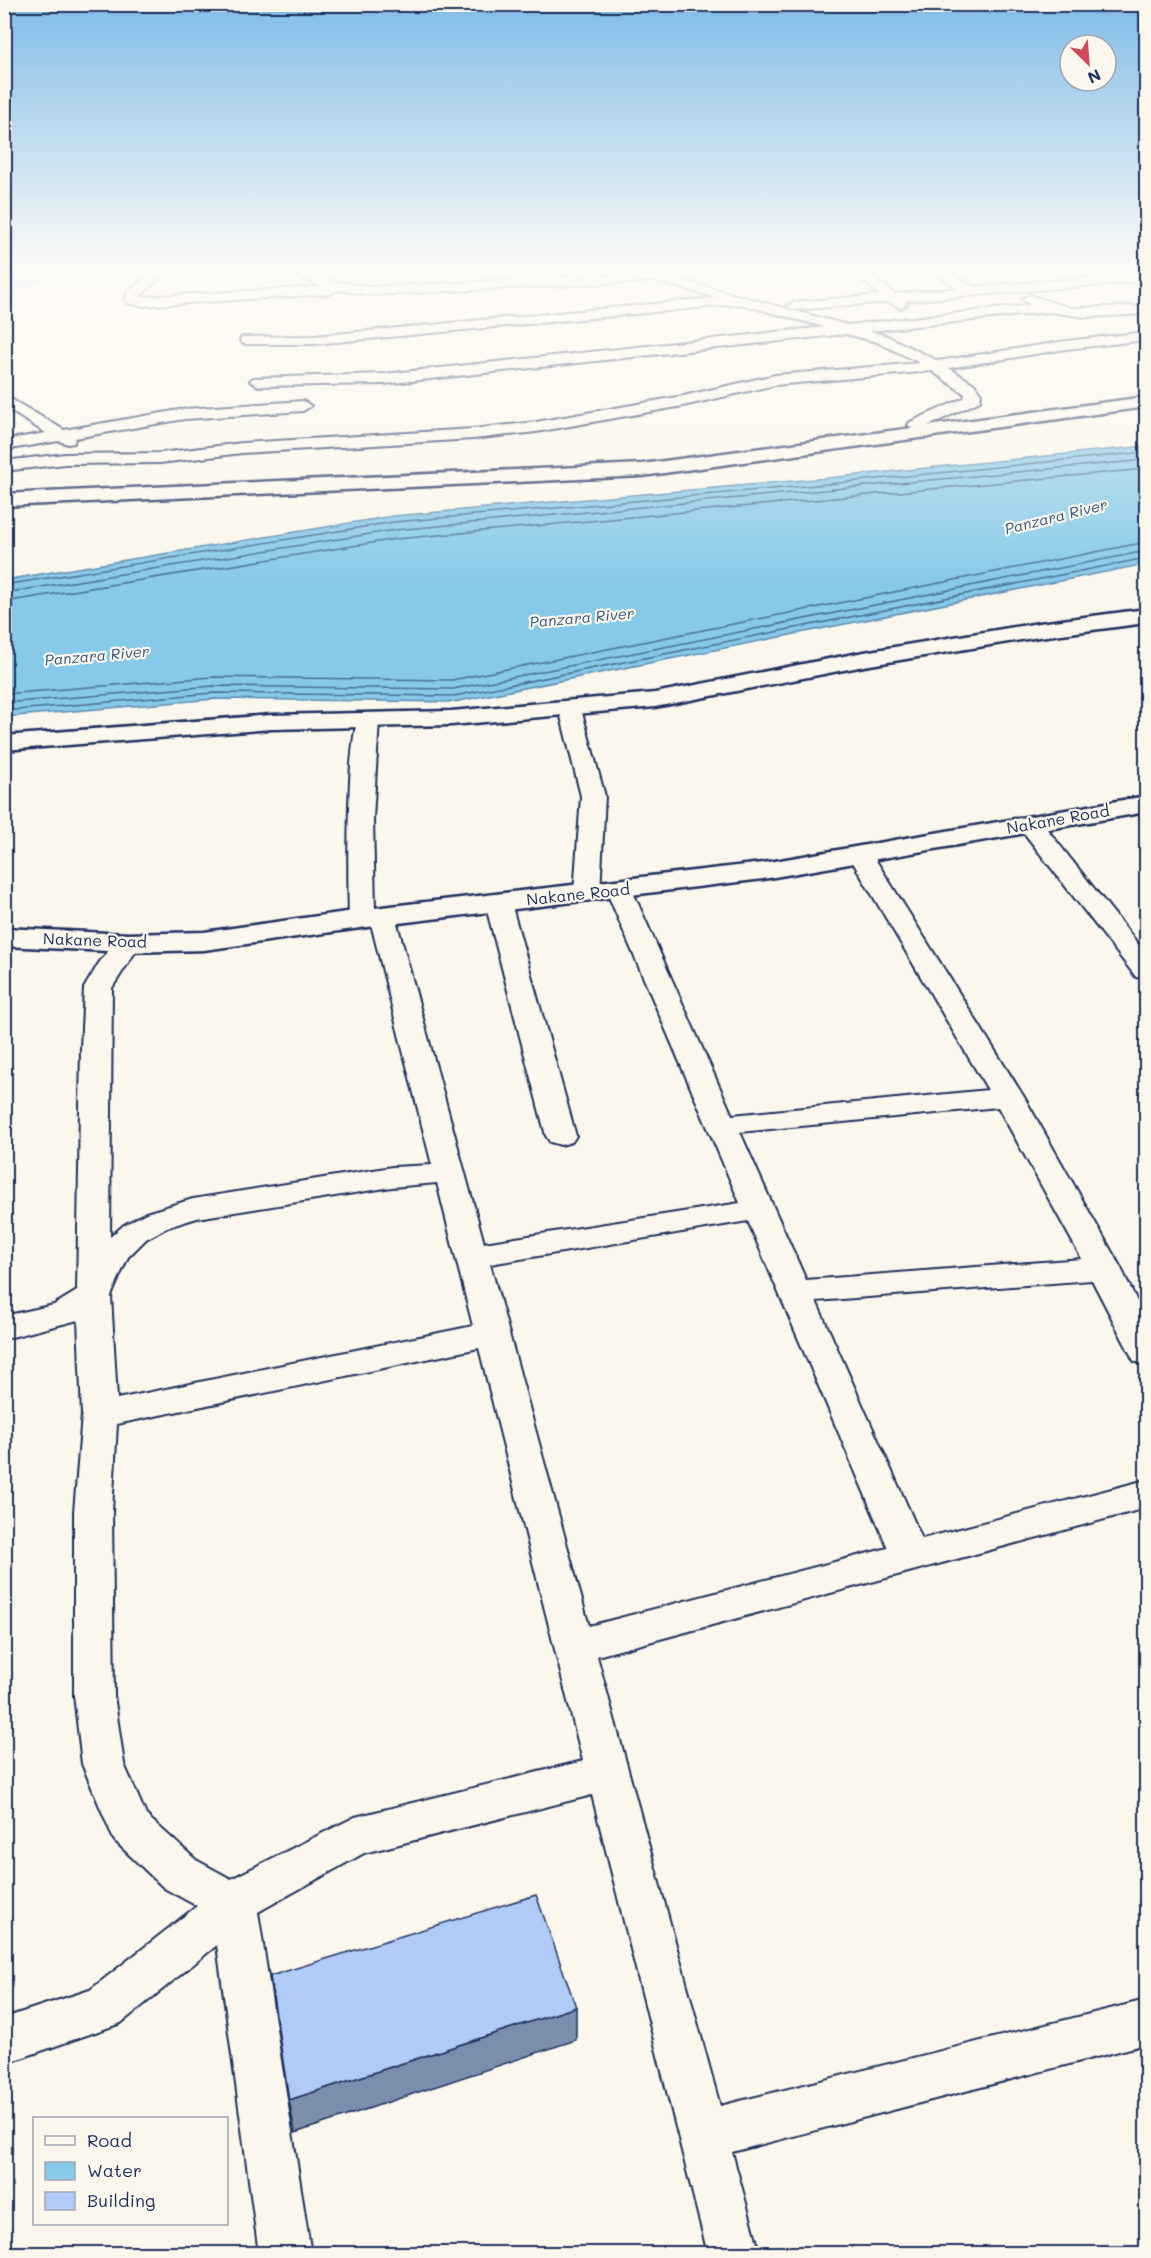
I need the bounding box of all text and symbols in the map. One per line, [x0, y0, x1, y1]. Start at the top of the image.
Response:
north arrow [1058, 33, 1118, 93]
text: N [1085, 65, 1104, 89]
water label: Panzara River [1002, 493, 1110, 538]
water label: Panzara River [529, 602, 636, 632]
water label: Panzara River [44, 640, 151, 670]
street label: Nakane Road [1005, 799, 1111, 838]
street label: Nakane Road [525, 878, 631, 909]
street label: Nakane Road [43, 927, 147, 952]
legend [33, 2117, 228, 2225]
text: Road [87, 2128, 132, 2152]
text: Water [87, 2158, 142, 2182]
text: Building [87, 2188, 155, 2212]

